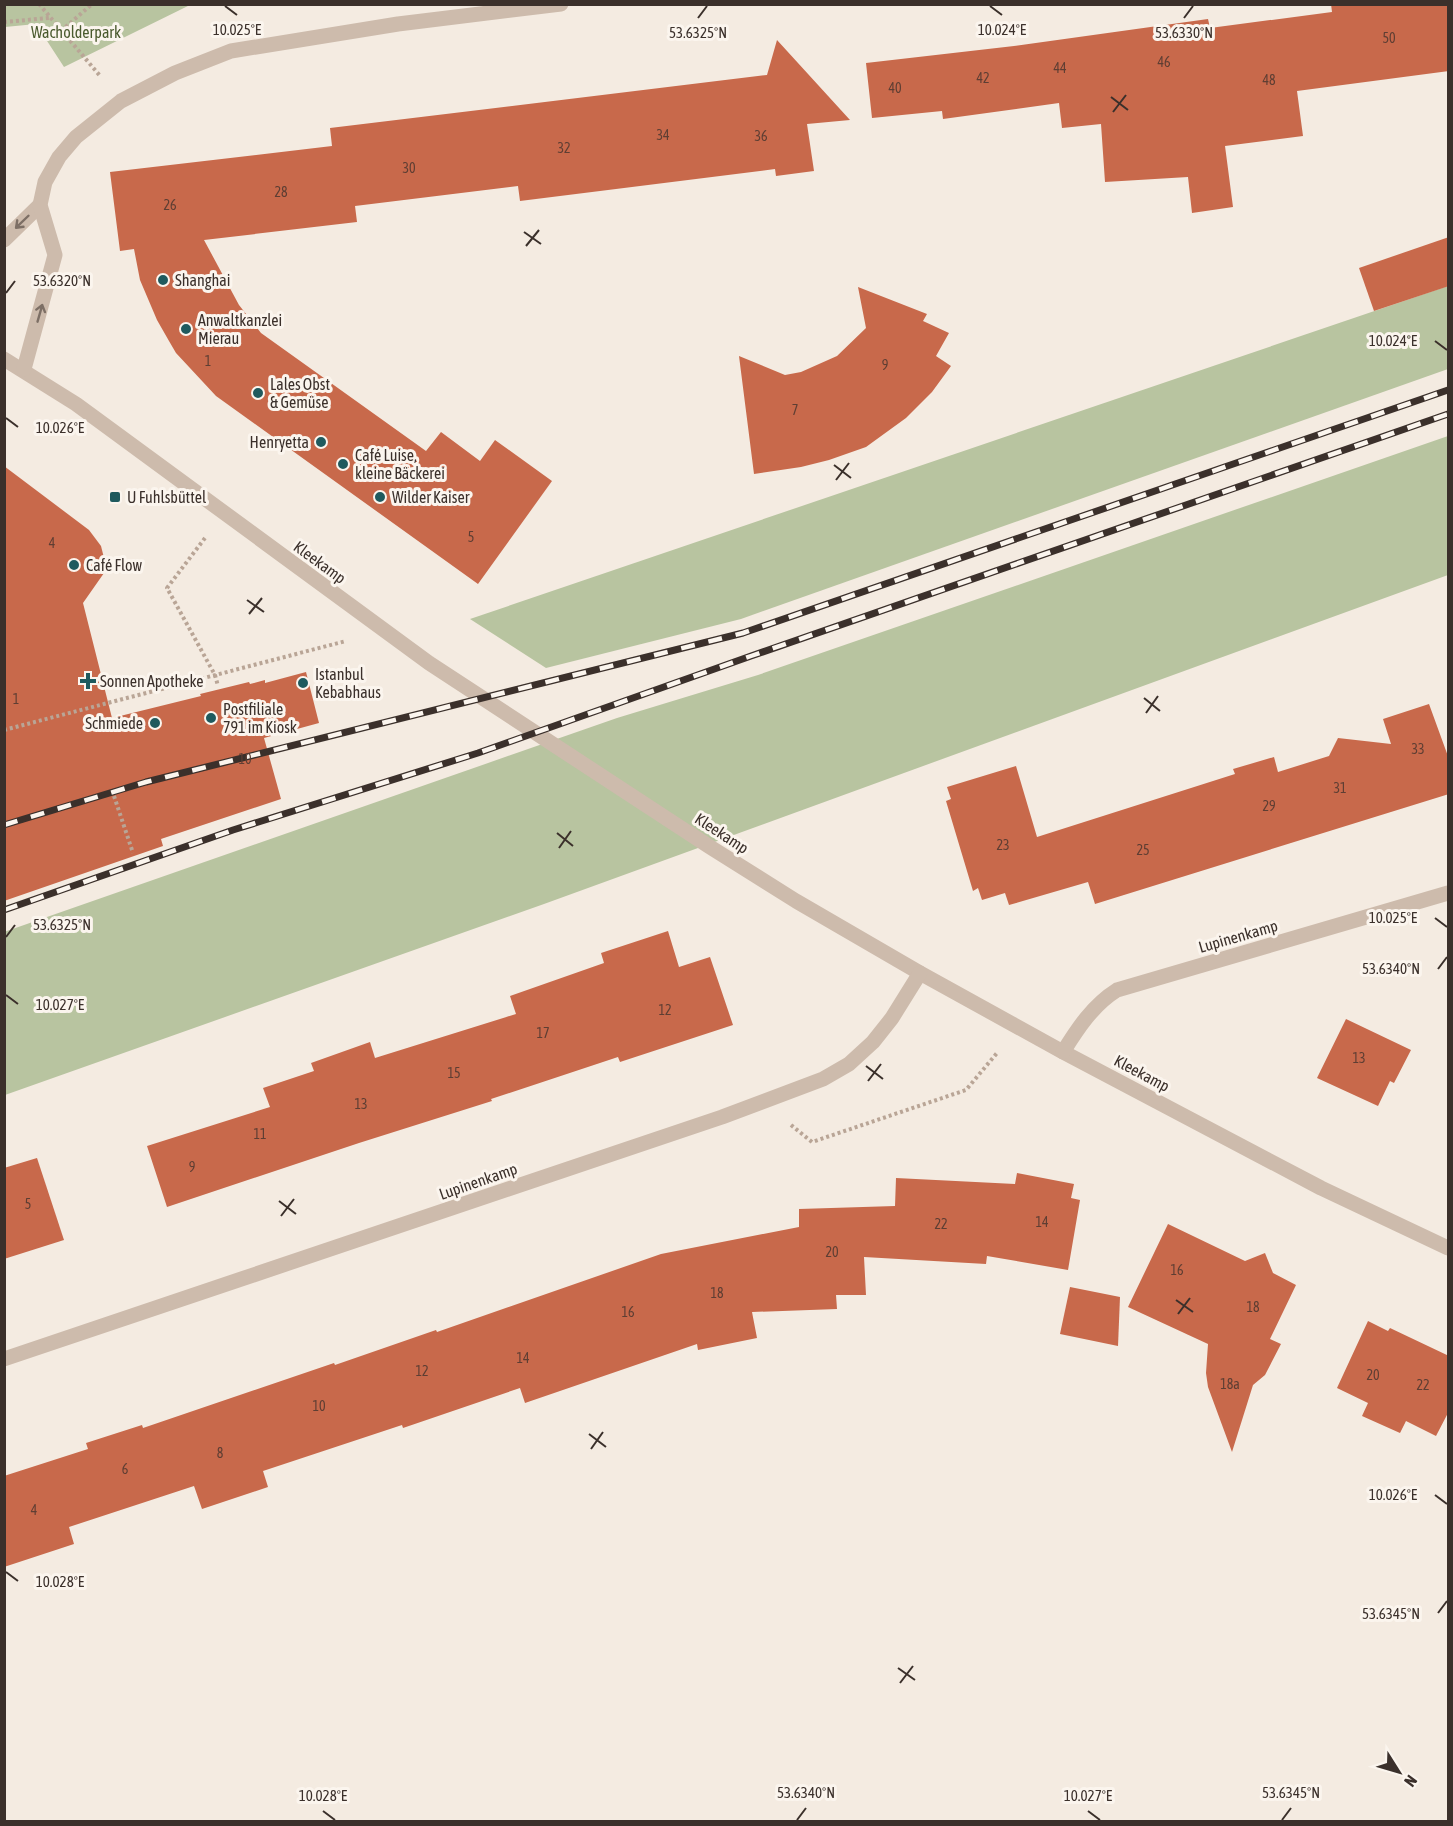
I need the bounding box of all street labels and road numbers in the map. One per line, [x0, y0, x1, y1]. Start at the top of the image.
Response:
street label: Kleekamp [290, 537, 350, 588]
street label: Kleekamp [691, 809, 752, 858]
street label: Lupinenkamp [1196, 916, 1280, 957]
street label: Kleekamp [1111, 1051, 1173, 1096]
street label: Lupinenkamp [437, 1159, 520, 1204]

